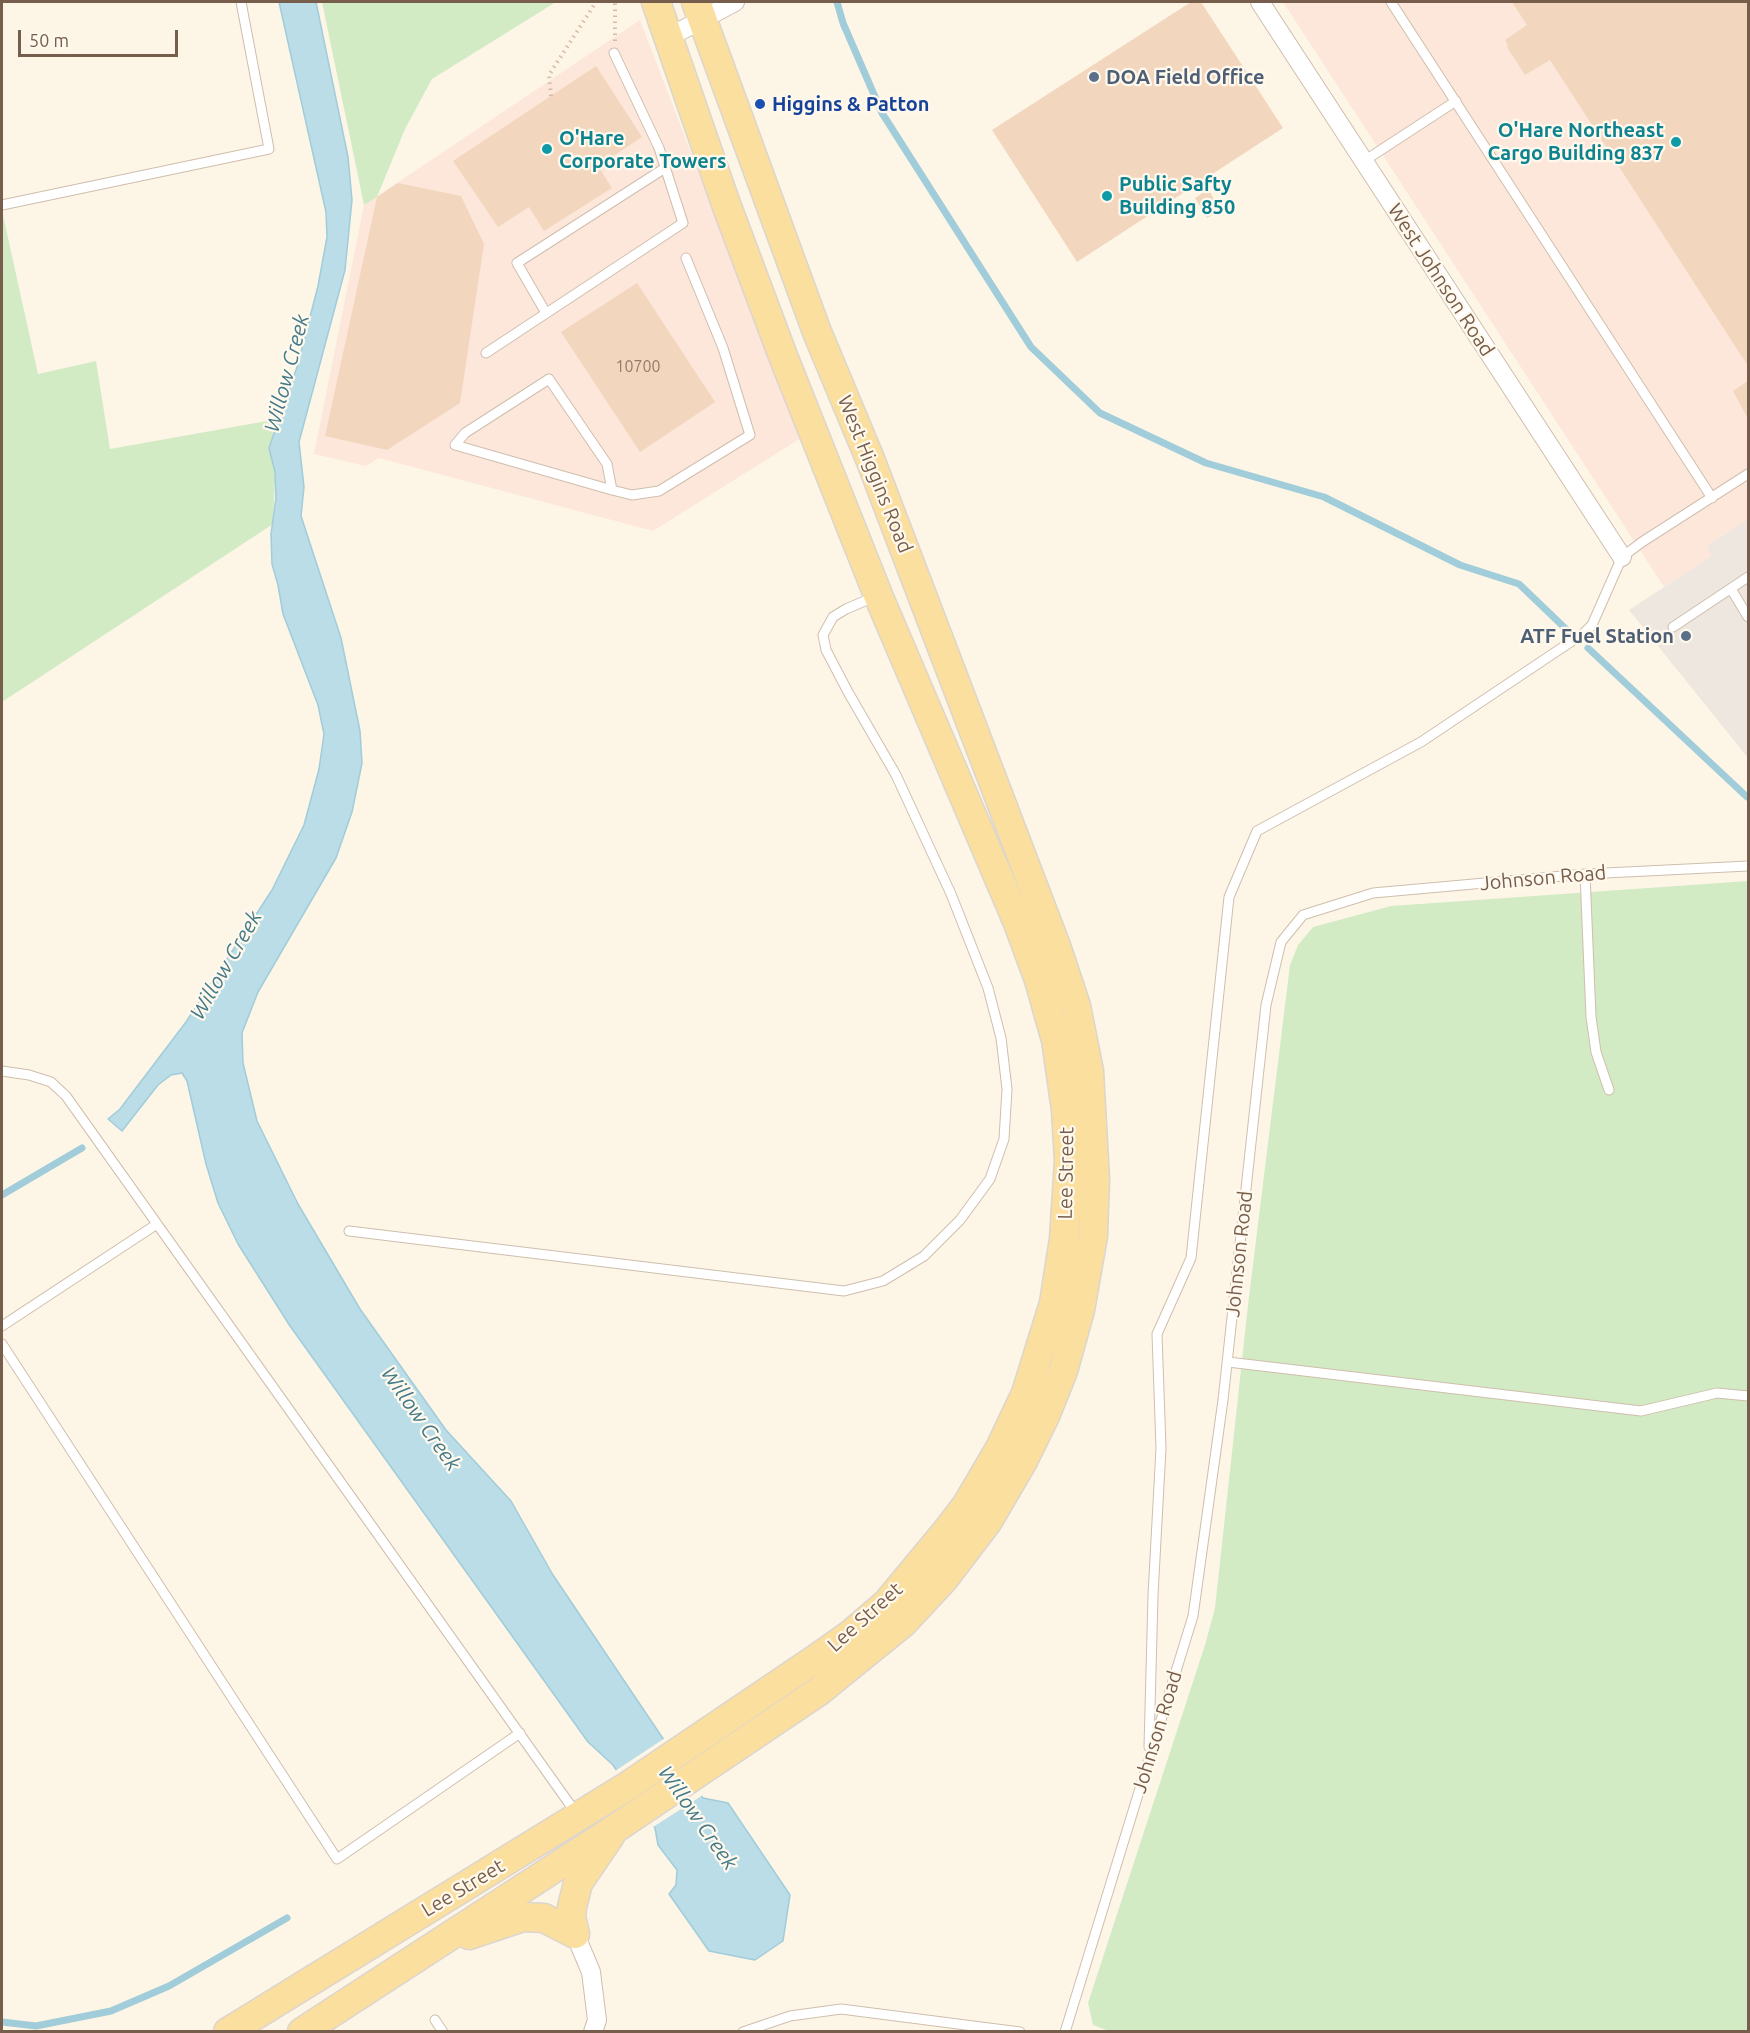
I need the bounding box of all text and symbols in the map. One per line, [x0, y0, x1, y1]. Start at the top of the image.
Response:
scale bar [21, 18, 182, 56]
text: 50 m [29, 30, 69, 50]
place label: DOA Field Office [1106, 65, 1264, 89]
marker: DOA Field Office [1087, 70, 1101, 84]
place label: Higgins & Patton [772, 92, 929, 116]
marker: Higgins & Patton [753, 97, 767, 111]
place label: O'Hare Northeast Cargo Building 837 [1487, 118, 1664, 165]
place label: O'Hare Corporate Towers [559, 126, 726, 173]
marker: O'Hare Northeast Cargo Building 837 [1669, 135, 1683, 149]
marker: O'Hare Corporate Towers [540, 142, 554, 156]
place label: Public Safty Building 850 [1119, 172, 1235, 219]
marker: Public Safty Building 850 [1100, 189, 1114, 203]
street label: West Johnson Road [1383, 199, 1499, 361]
water label: Willow Creek [259, 311, 315, 435]
house number: 10700 [615, 357, 661, 377]
street label: West Higgins Road [832, 392, 918, 556]
place label: ATF Fuel Station [1520, 624, 1674, 648]
marker: ATF Fuel Station [1679, 629, 1693, 643]
street label: Johnson Road [1479, 861, 1607, 895]
water label: Willow Creek [185, 906, 267, 1024]
street label: Lee Street [1053, 1126, 1079, 1220]
street label: Johnson Road [1220, 1190, 1258, 1318]
water label: Willow Creek [376, 1362, 466, 1476]
street label: Lee Street [823, 1577, 907, 1657]
street label: Johnson Road [1127, 1668, 1187, 1796]
water label: Willow Creek [653, 1761, 743, 1875]
street label: Lee Street [417, 1854, 509, 1922]

